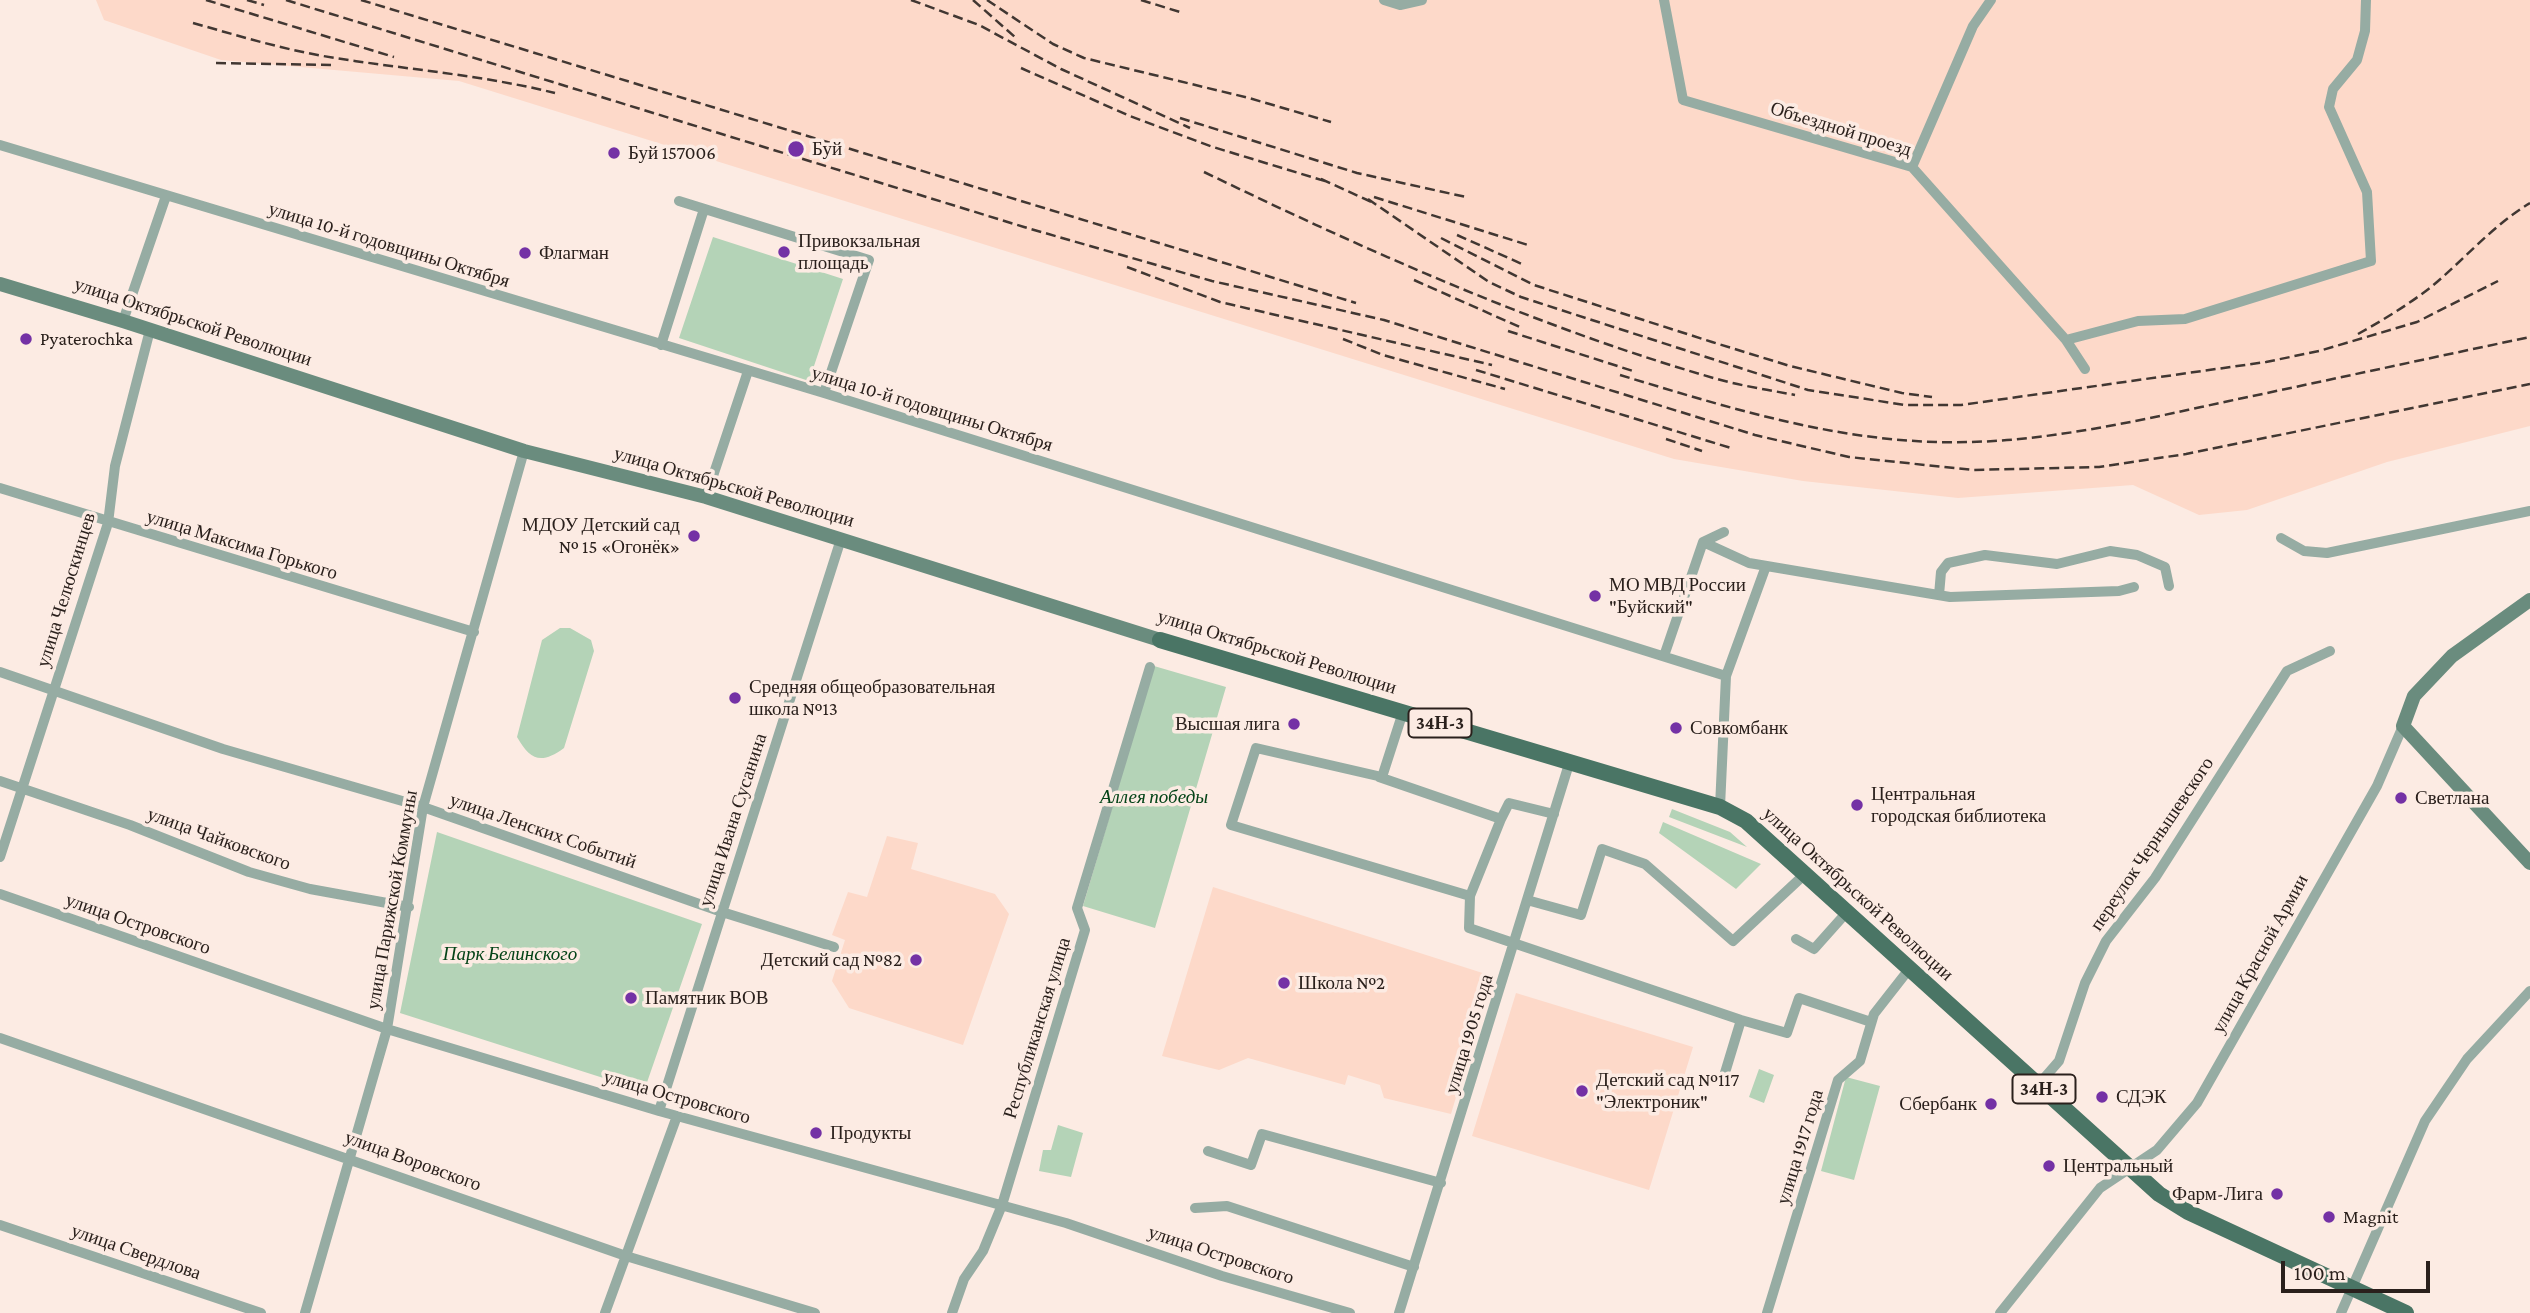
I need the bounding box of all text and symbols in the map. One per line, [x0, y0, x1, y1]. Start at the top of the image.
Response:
street label: Объездной проезд [1768, 97, 1914, 161]
place label: Буй [812, 138, 842, 160]
marker: Буй [786, 139, 806, 159]
place label: Буй 157006 [628, 142, 716, 164]
marker: Буй 157006 [606, 145, 622, 161]
street label: улица 10-й годовщины Октября [266, 197, 512, 293]
place label: Привокзальная площадь [798, 230, 920, 274]
place label: Флагман [539, 242, 609, 264]
marker: Привокзальная площадь [776, 244, 792, 260]
marker: Флагман [517, 245, 533, 261]
street label: улица Октябрьской Революции [71, 273, 315, 371]
place label: Pyaterochka [40, 328, 133, 350]
marker: Pyaterochka [18, 331, 34, 347]
street label: улица 10-й годовщины Октября [809, 361, 1055, 457]
street label: улица Октябрьской Революции [611, 442, 857, 532]
street label: улица Максима Горького [144, 505, 340, 585]
street label: улица Челюскинцев [32, 510, 100, 670]
place label: МДОУ Детский сад № 15 «Огонёк» [522, 514, 680, 558]
marker: МДОУ Детский сад № 15 «Огонёк» [686, 528, 702, 544]
place label: МО МВД России "Буйский" [1609, 574, 1746, 618]
marker: МО МВД России "Буйский" [1587, 588, 1603, 604]
street label: улица Октябрьской Революции [1155, 605, 1399, 699]
place label: Средняя общеобразовательная школа №13 [749, 676, 995, 720]
marker: Средняя общеобразовательная школа №13 [727, 690, 743, 706]
road number: 34Н-3 [1408, 708, 1472, 738]
place label: Высшая лига [1175, 713, 1280, 735]
marker: Высшая лига [1286, 716, 1302, 732]
place label: Совкомбанк [1690, 717, 1788, 739]
marker: Совкомбанк [1668, 720, 1684, 736]
street label: улица Ивана Сусанина [694, 730, 772, 910]
street label: переулок Чернышевского [2085, 753, 2219, 935]
place label: Центральная городская библиотека [1871, 783, 2046, 827]
park label: Аллея победы [1100, 786, 1208, 808]
place label: Светлана [2415, 787, 2489, 809]
street label: улица Ленских Событий [447, 788, 639, 874]
street label: улица Парижской Коммуны [361, 789, 423, 1011]
marker: Светлана [2393, 790, 2409, 806]
marker: Центральная городская библиотека [1849, 797, 1865, 813]
street label: улица Чайковского [144, 802, 294, 876]
street label: улица Октябрьской Революции [1758, 802, 1958, 986]
street label: улица Красной Армии [2207, 871, 2313, 1037]
street label: улица Островского [62, 888, 214, 960]
street label: Республиканская улица [999, 935, 1075, 1121]
park label: Парк Белинского [443, 943, 577, 965]
place label: Детский сад №82 [761, 949, 902, 971]
marker: Детский сад №82 [908, 952, 924, 968]
street label: улица 1905 года [1440, 971, 1498, 1097]
place label: Школа №2 [1298, 972, 1385, 994]
marker: Школа №2 [1276, 975, 1292, 991]
place label: Памятник ВОВ [645, 987, 768, 1009]
marker: Памятник ВОВ [623, 990, 639, 1006]
street label: улица Островского [601, 1065, 753, 1129]
place label: Детский сад №117 "Электроник" [1596, 1069, 1739, 1113]
road number: 34Н-3 [2012, 1074, 2076, 1104]
marker: Детский сад №117 "Электроник" [1574, 1083, 1590, 1099]
place label: СДЭК [2116, 1086, 2166, 1108]
street label: улица 1917 года [1772, 1087, 1828, 1207]
marker: СДЭК [2094, 1089, 2110, 1105]
place label: Сбербанк [1899, 1093, 1977, 1115]
marker: Сбербанк [1983, 1096, 1999, 1112]
place label: Продукты [830, 1122, 911, 1144]
marker: Продукты [808, 1125, 824, 1141]
street label: улица Воровского [342, 1126, 484, 1196]
place label: Центральный [2063, 1155, 2173, 1177]
marker: Центральный [2041, 1158, 2057, 1174]
place label: Фарм-Лига [2172, 1183, 2263, 1205]
marker: Фарм-Лига [2269, 1186, 2285, 1202]
place label: Magnit [2343, 1206, 2398, 1228]
marker: Magnit [2321, 1209, 2337, 1225]
street label: улица Свердлова [68, 1219, 204, 1285]
street label: улица Островского [1145, 1221, 1297, 1289]
scale bar [2285, 1246, 2434, 1290]
text: 100 m [2294, 1261, 2346, 1285]

